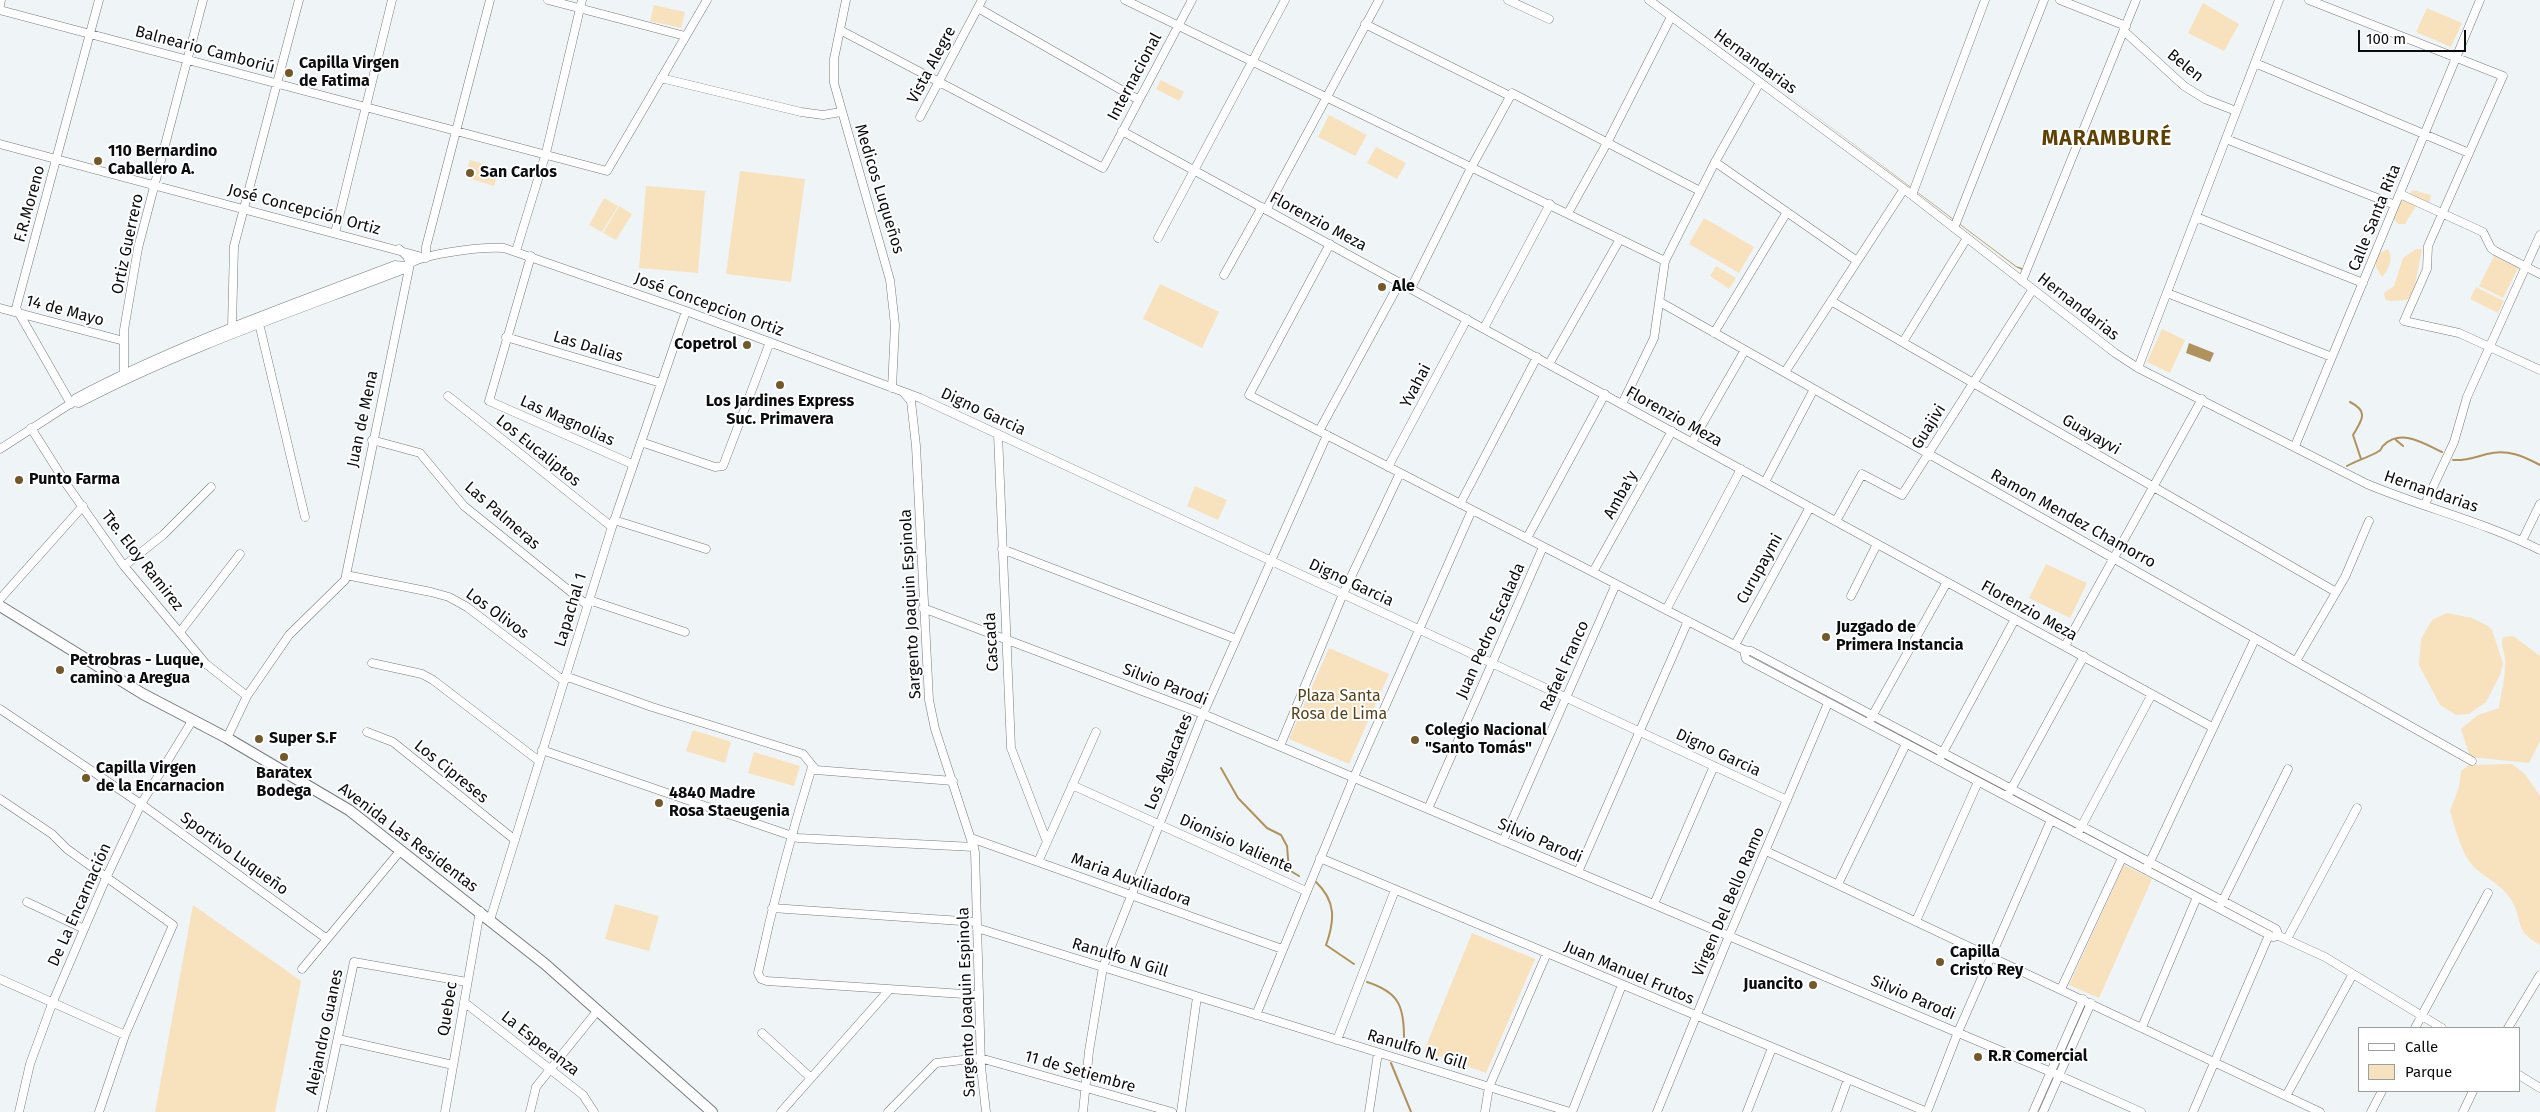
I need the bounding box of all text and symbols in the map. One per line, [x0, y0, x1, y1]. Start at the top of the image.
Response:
scale bar [2360, 20, 2468, 52]
street label: Balneario Camboriú [133, 22, 277, 78]
street label: Vista Alegre [904, 23, 960, 107]
street label: Hernandarias [1710, 25, 1800, 99]
street label: Internacional [1104, 30, 1166, 124]
text: 100 m [2366, 30, 2406, 48]
street label: Belen [2163, 46, 2207, 86]
place label: Capilla Virgen de Fatima [299, 54, 399, 92]
marker: Capilla Virgen de Fatima [283, 67, 295, 79]
street label: Medicos Luqueños [850, 122, 908, 256]
district label: MARAMBURÉ [2041, 126, 2173, 152]
place label: 110 Bernardino Caballero A. [108, 142, 217, 180]
marker: 110 Bernardino Caballero A. [92, 155, 104, 167]
street label: Calle Santa Rita [2345, 162, 2405, 274]
street label: F.R.Moreno [11, 163, 49, 245]
place label: San Carlos [480, 163, 557, 183]
marker: San Carlos [464, 167, 476, 179]
street label: José Concepción Ortiz [226, 180, 382, 240]
street label: Florenzio Meza [1266, 188, 1370, 256]
street label: Ortiz Guerrero [108, 192, 148, 296]
street label: José Concepcion Ortiz [632, 269, 786, 341]
street label: Hernandarias [2033, 269, 2123, 345]
place label: Ale [1392, 277, 1415, 297]
marker: Ale [1376, 281, 1388, 293]
street label: 14 de Mayo [24, 291, 106, 331]
street label: Las Dalias [551, 327, 625, 367]
place label: Copetrol [674, 335, 737, 355]
marker: Copetrol [741, 339, 753, 351]
street label: Yvahai [1397, 361, 1435, 411]
street label: Juan de Mena [343, 369, 383, 469]
marker: Los Jardines Express Suc. Primavera [774, 379, 786, 391]
street label: Florenzio Meza [1623, 383, 1725, 451]
street label: Digno Garcia [937, 384, 1029, 440]
street label: Las Magnolias [517, 392, 617, 450]
place label: Los Jardines Express Suc. Primavera [706, 392, 854, 430]
street label: Guajivi [1908, 401, 1950, 453]
street label: Los Eucaliptos [492, 411, 584, 491]
street label: Guayayvi [2058, 411, 2124, 459]
street label: Ramon Mendez Chamorro [1987, 466, 2159, 572]
street label: Hernandarias [2381, 467, 2481, 517]
street label: Amba'y [1600, 468, 1642, 522]
place label: Punto Farma [29, 470, 120, 490]
marker: Punto Farma [13, 474, 25, 486]
street label: Las Palmeras [460, 478, 544, 554]
street label: Tte. Eloy Ramirez [97, 507, 187, 615]
street label: Sargento Joaquin Espinola [896, 508, 926, 700]
street label: Curupaymi [1733, 531, 1787, 607]
street label: Digno Garcia [1305, 555, 1397, 611]
street label: Juan Pedro Escalada [1452, 560, 1530, 702]
street label: Lapachal 1 [551, 571, 591, 649]
street label: Florenzio Meza [1978, 577, 2080, 645]
street label: Los Olivos [462, 585, 532, 643]
street label: Cascada [981, 612, 1003, 672]
street label: Rafael Franco [1536, 618, 1594, 714]
place label: Juzgado de Primera Instancia [1836, 618, 1964, 656]
marker: Juzgado de Primera Instancia [1820, 631, 1832, 643]
place label: Petrobras - Luque, camino a Aregua [70, 651, 204, 689]
street label: Silvio Parodi [1120, 660, 1210, 710]
marker: Petrobras - Luque, camino a Aregua [54, 664, 66, 676]
park label: Plaza Santa Rosa de Lima [1291, 687, 1387, 725]
street label: Los Aguacates [1141, 711, 1197, 813]
place label: Colegio Nacional "Santo Tomás" [1425, 721, 1547, 759]
street label: Digno Garcia [1672, 725, 1764, 781]
place label: Super S.F [269, 729, 337, 749]
marker: Super S.F [253, 733, 265, 745]
marker: Colegio Nacional "Santo Tomás" [1409, 734, 1421, 746]
street label: Los Cipreses [410, 736, 492, 808]
marker: Baratex Bodega [278, 751, 290, 763]
place label: Capilla Virgen de la Encarnacion [96, 759, 224, 797]
place label: Baratex Bodega [256, 764, 312, 802]
marker: Capilla Virgen de la Encarnacion [80, 772, 92, 784]
street label: Avenida Las Residentas [334, 779, 482, 897]
place label: 4840 Madre Rosa Staeugenia [669, 784, 790, 822]
marker: 4840 Madre Rosa Staeugenia [653, 797, 665, 809]
street label: Sportivo Luqueño [176, 808, 292, 900]
street label: Dionisio Valiente [1176, 810, 1296, 878]
street label: Silvio Parodi [1495, 815, 1585, 867]
street label: Virgen Del Bello Ramo [1689, 824, 1769, 980]
street label: De La Encarnación [44, 840, 116, 970]
street label: Maria Auxiliadora [1068, 849, 1194, 911]
street label: Sargento Joaquin Espinola [954, 907, 980, 1097]
street label: Ranulfo N Gill [1070, 934, 1170, 982]
street label: Juan Manuel Frutos [1561, 937, 1697, 1009]
place label: Capilla Cristo Rey [1950, 943, 2023, 981]
marker: Capilla Cristo Rey [1934, 956, 1946, 968]
street label: Alejandro Guanes [302, 968, 348, 1096]
street label: Silvio Parodi [1868, 972, 1958, 1024]
place label: Juancito [1743, 975, 1803, 995]
marker: Juancito [1807, 979, 1819, 991]
street label: Quebec [434, 980, 462, 1038]
street label: La Esperanza [497, 1007, 583, 1081]
street label: Ranulfo N. Gill [1365, 1026, 1469, 1074]
legend [2358, 1027, 2520, 1092]
text: Calle [2405, 1038, 2438, 1056]
street label: 11 de Setiembre [1022, 1047, 1138, 1097]
place label: R.R Comercial [1988, 1047, 2087, 1067]
marker: R.R Comercial [1972, 1051, 1984, 1063]
text: Parque [2405, 1063, 2452, 1081]

